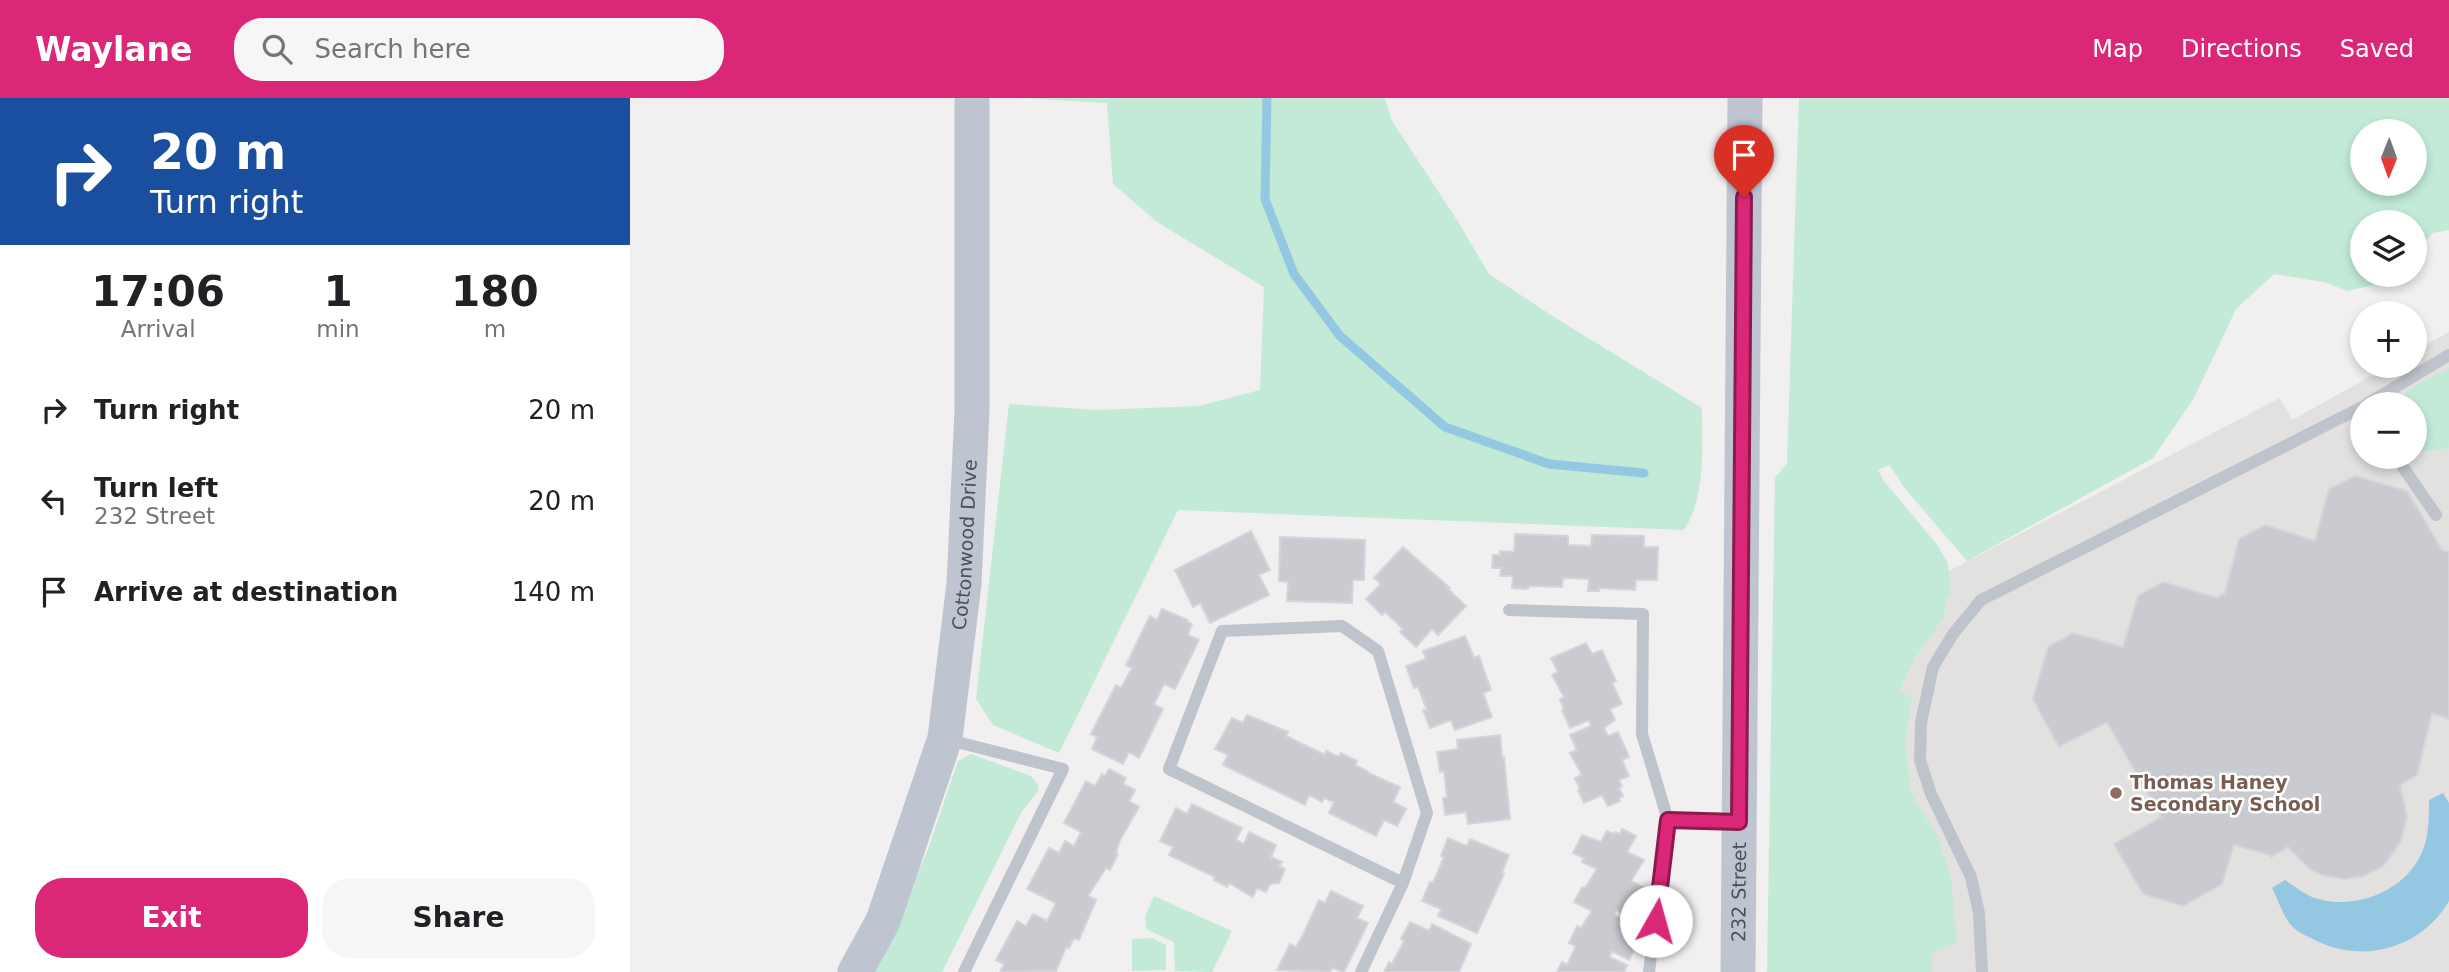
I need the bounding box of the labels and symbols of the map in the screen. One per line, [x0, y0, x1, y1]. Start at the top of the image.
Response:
north arrow [2350, 119, 2427, 196]
pin [1714, 125, 1774, 197]
street label: Cottonwood Drive [947, 459, 981, 631]
place label: Thomas Haney Secondary School [2130, 771, 2320, 815]
marker: Thomas Haney Secondary School [2108, 785, 2124, 801]
street label: 232 Street [1727, 842, 1750, 942]
position arrow [1619, 884, 1693, 958]

